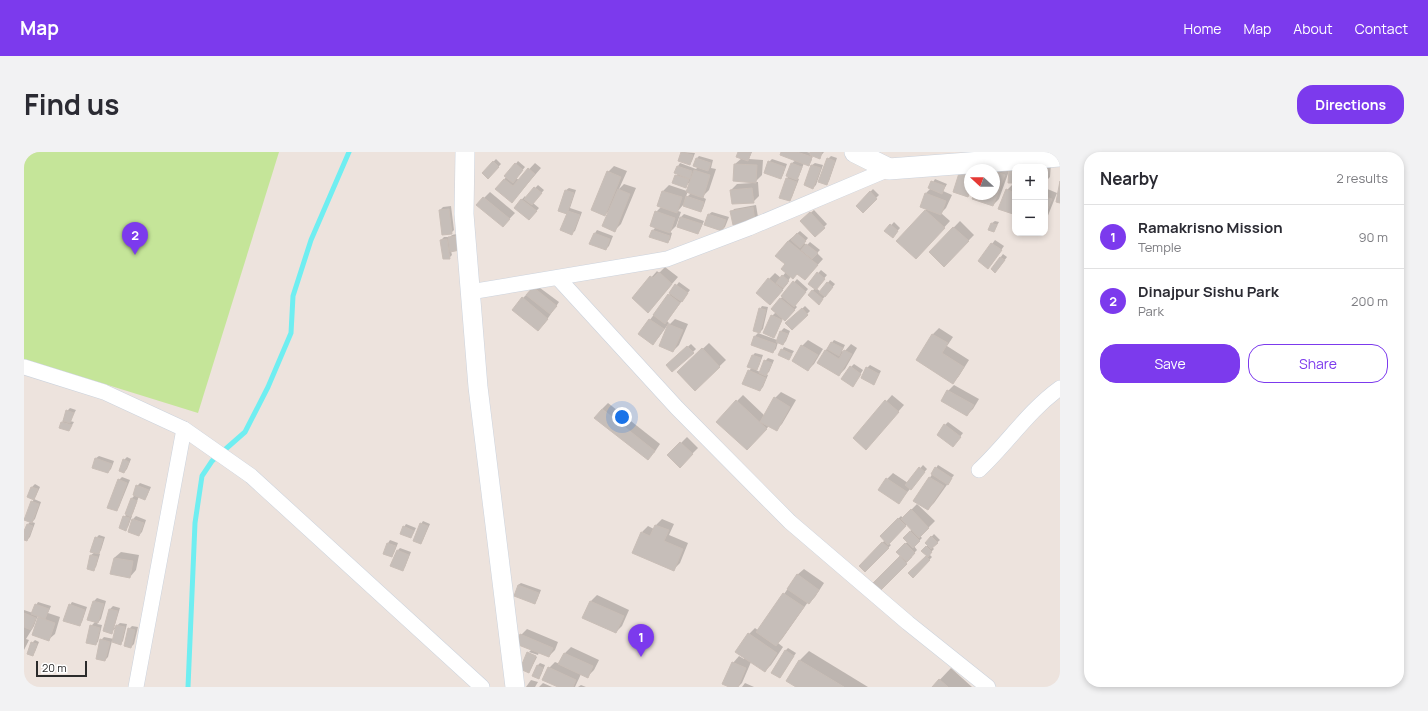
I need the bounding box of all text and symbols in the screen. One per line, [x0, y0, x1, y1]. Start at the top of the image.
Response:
text: Map [20, 15, 59, 41]
text: Home [1184, 19, 1221, 38]
text: Map [1243, 19, 1271, 38]
text: About [1293, 19, 1333, 38]
text: Contact [1355, 19, 1408, 38]
text: Find us [24, 85, 119, 123]
button: Directions [1297, 85, 1404, 124]
north arrow [964, 164, 1000, 200]
map controls [1012, 164, 1048, 236]
button: + [1012, 164, 1048, 200]
text: Nearby [1100, 167, 1158, 190]
text: 2 results [1336, 169, 1388, 187]
button: − [1012, 200, 1048, 236]
text: Ramakrisno Mission [1138, 217, 1283, 238]
pin: 2 [122, 222, 148, 255]
text: 1 [1110, 228, 1116, 246]
text: 90 m [1358, 228, 1388, 246]
text: Temple [1138, 238, 1181, 256]
text: Dinajpur Sishu Park [1138, 281, 1279, 302]
text: 2 [1109, 292, 1117, 310]
text: 200 m [1351, 292, 1388, 310]
text: Park [1138, 302, 1164, 320]
button: Save [1100, 344, 1240, 383]
button: Share [1248, 344, 1388, 383]
your location [612, 407, 632, 427]
pin: 1 [628, 624, 654, 657]
scale bar [36, 659, 87, 678]
text: 20 m [42, 660, 67, 675]

